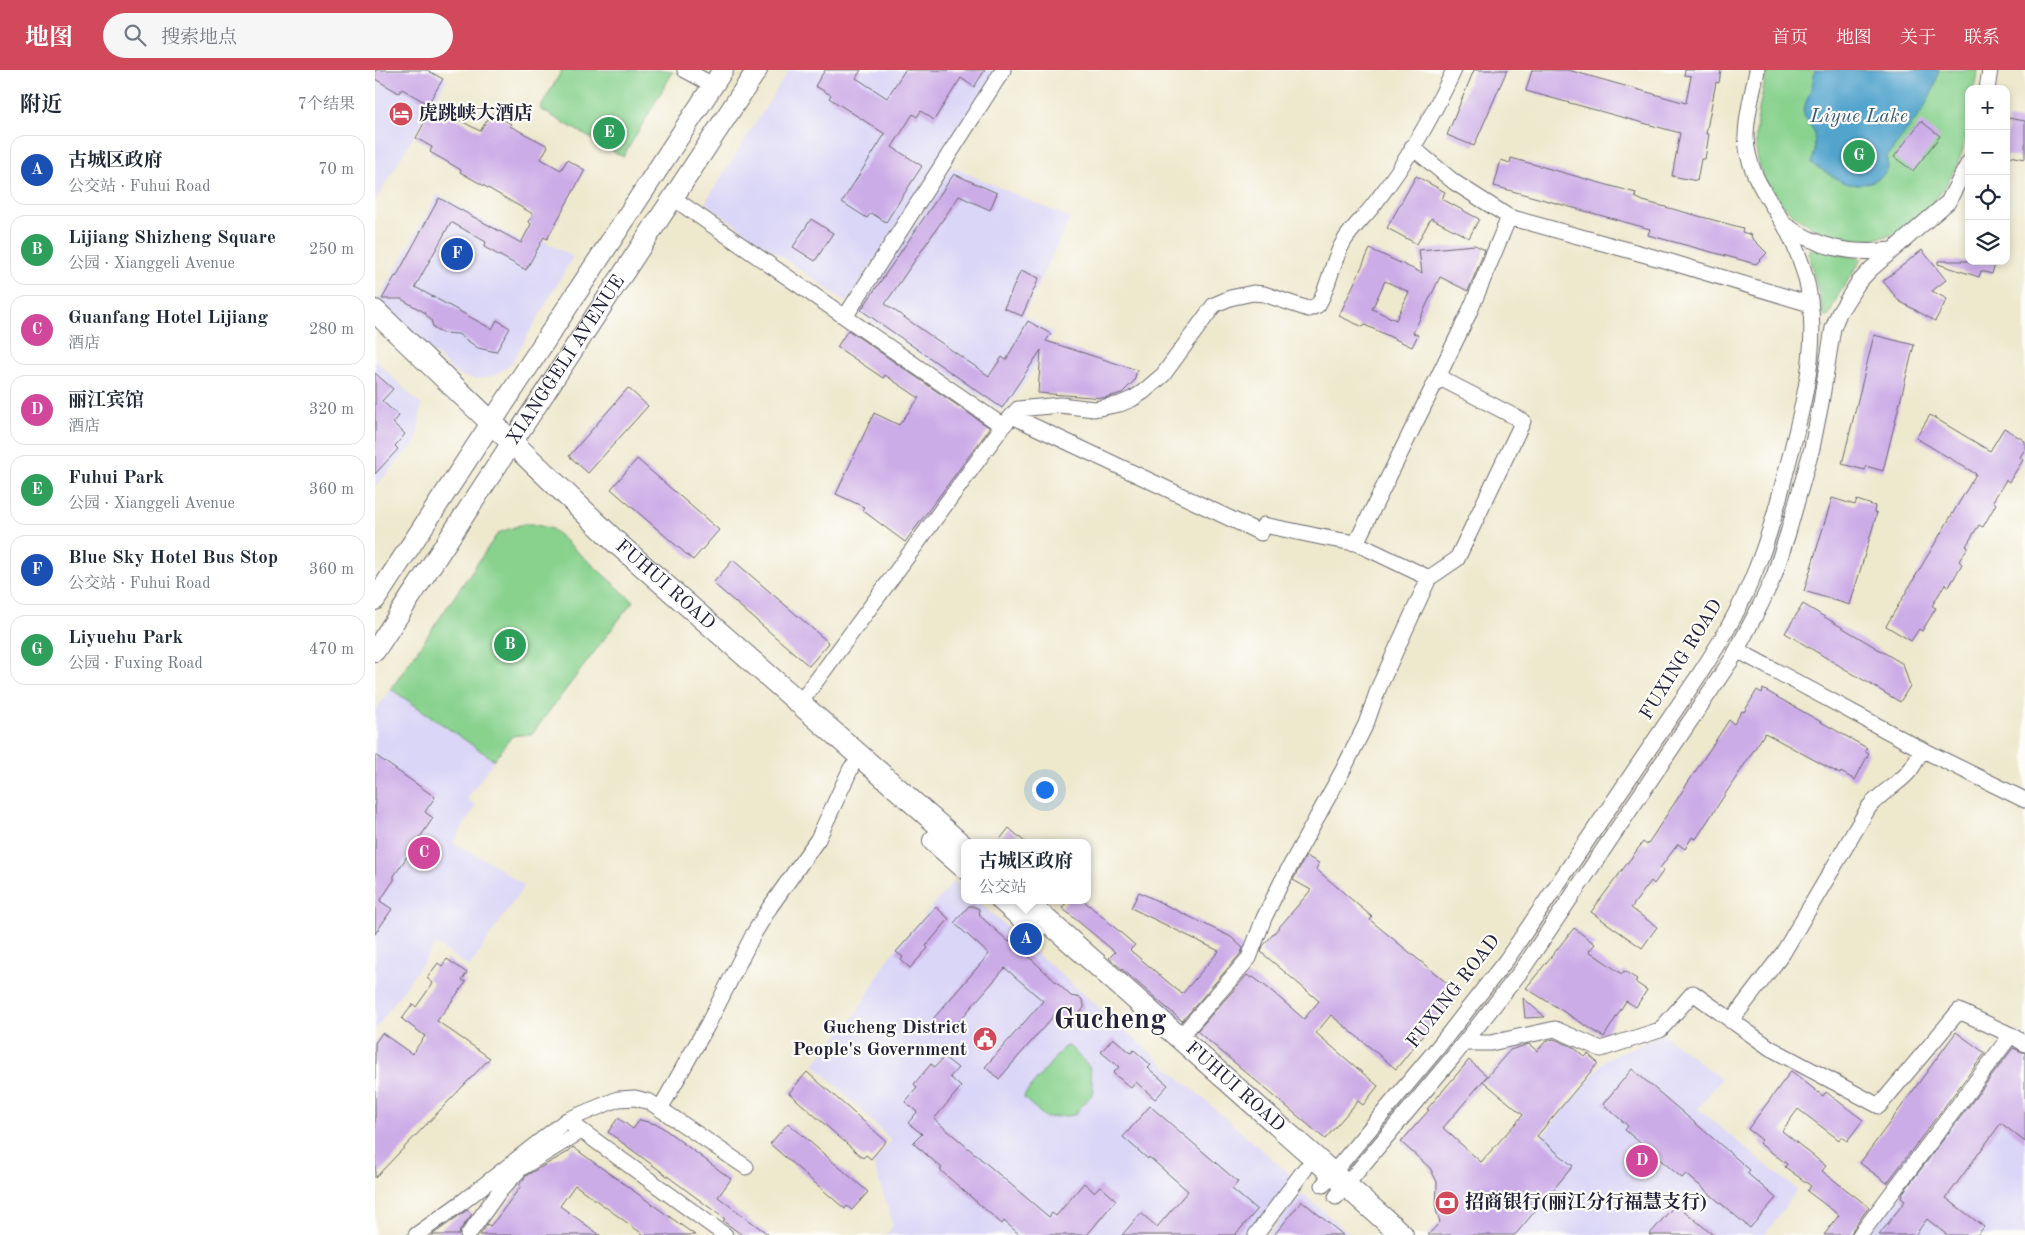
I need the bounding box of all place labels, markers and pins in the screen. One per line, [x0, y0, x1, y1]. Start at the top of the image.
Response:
hotel icon: 虎跳峡大酒店 [388, 101, 414, 127]
place label: 虎跳峡大酒店 [419, 102, 533, 124]
pin: E [593, 114, 625, 152]
pin: G [1843, 137, 1875, 175]
pin: F [441, 235, 473, 273]
pin: B [494, 626, 526, 664]
pin: C [408, 834, 440, 872]
pin: A [1010, 920, 1042, 958]
place label: Gucheng District People's Government [792, 1019, 967, 1060]
public building icon: Gucheng District People's Government [972, 1026, 998, 1052]
pin: D [1626, 1142, 1658, 1180]
bank icon: 招商银行(丽江分行福慧支行) [1434, 1190, 1460, 1216]
place label: 招商银行(丽江分行福慧支行) [1465, 1191, 1707, 1213]

